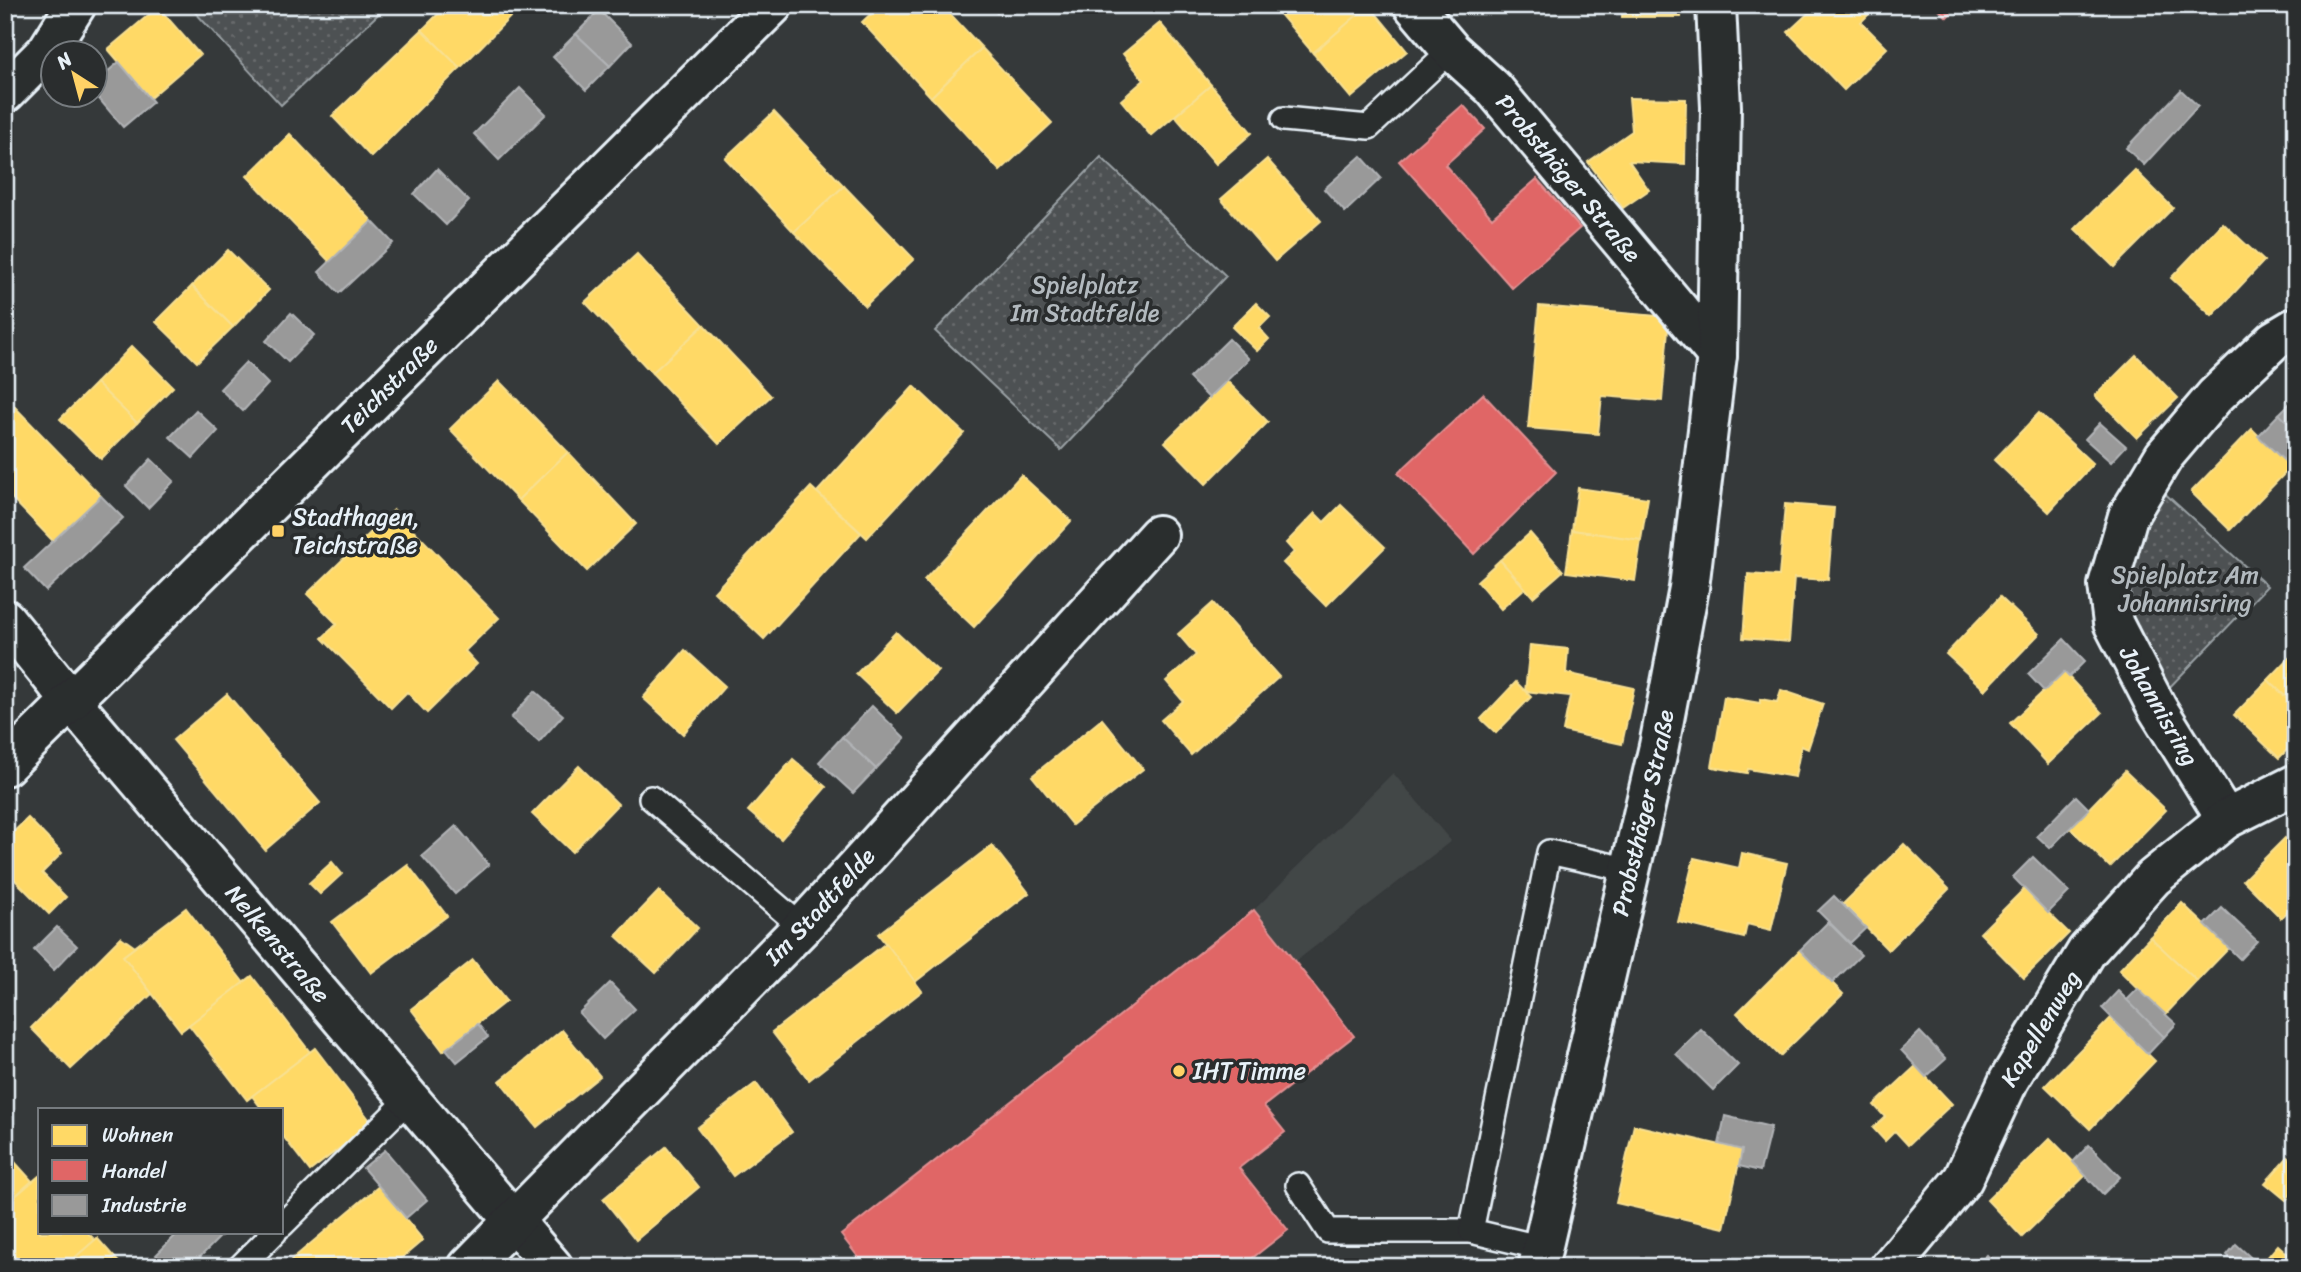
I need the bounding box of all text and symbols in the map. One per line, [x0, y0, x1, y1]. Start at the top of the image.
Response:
north arrow [38, 38, 108, 108]
text: N [48, 43, 80, 78]
street label: Probsthäger Straße [1485, 84, 1653, 272]
park label: Spielplatz Im Stadtfelde [1010, 264, 1160, 334]
street label: Teichstraße [330, 326, 449, 444]
place label: Stadthagen, Teichstraße [292, 496, 420, 566]
marker: Stadthagen, Teichstraße [270, 523, 286, 539]
park label: Spielplatz Am Johannisring [2111, 554, 2259, 624]
street label: Johannisring [2107, 637, 2211, 774]
street label: Probsthäger Straße [1599, 706, 1687, 920]
street label: Im Stadtfelde [753, 837, 886, 976]
street label: Nelkenstraße [214, 874, 341, 1013]
street label: Kapellenweg [1988, 961, 2092, 1095]
place label: IHT Timme [1192, 1050, 1306, 1092]
marker: IHT Timme [1171, 1063, 1187, 1079]
legend [38, 1108, 284, 1234]
text: Wohnen [102, 1116, 173, 1154]
text: Handel [102, 1152, 168, 1190]
text: Industrie [101, 1186, 186, 1224]

